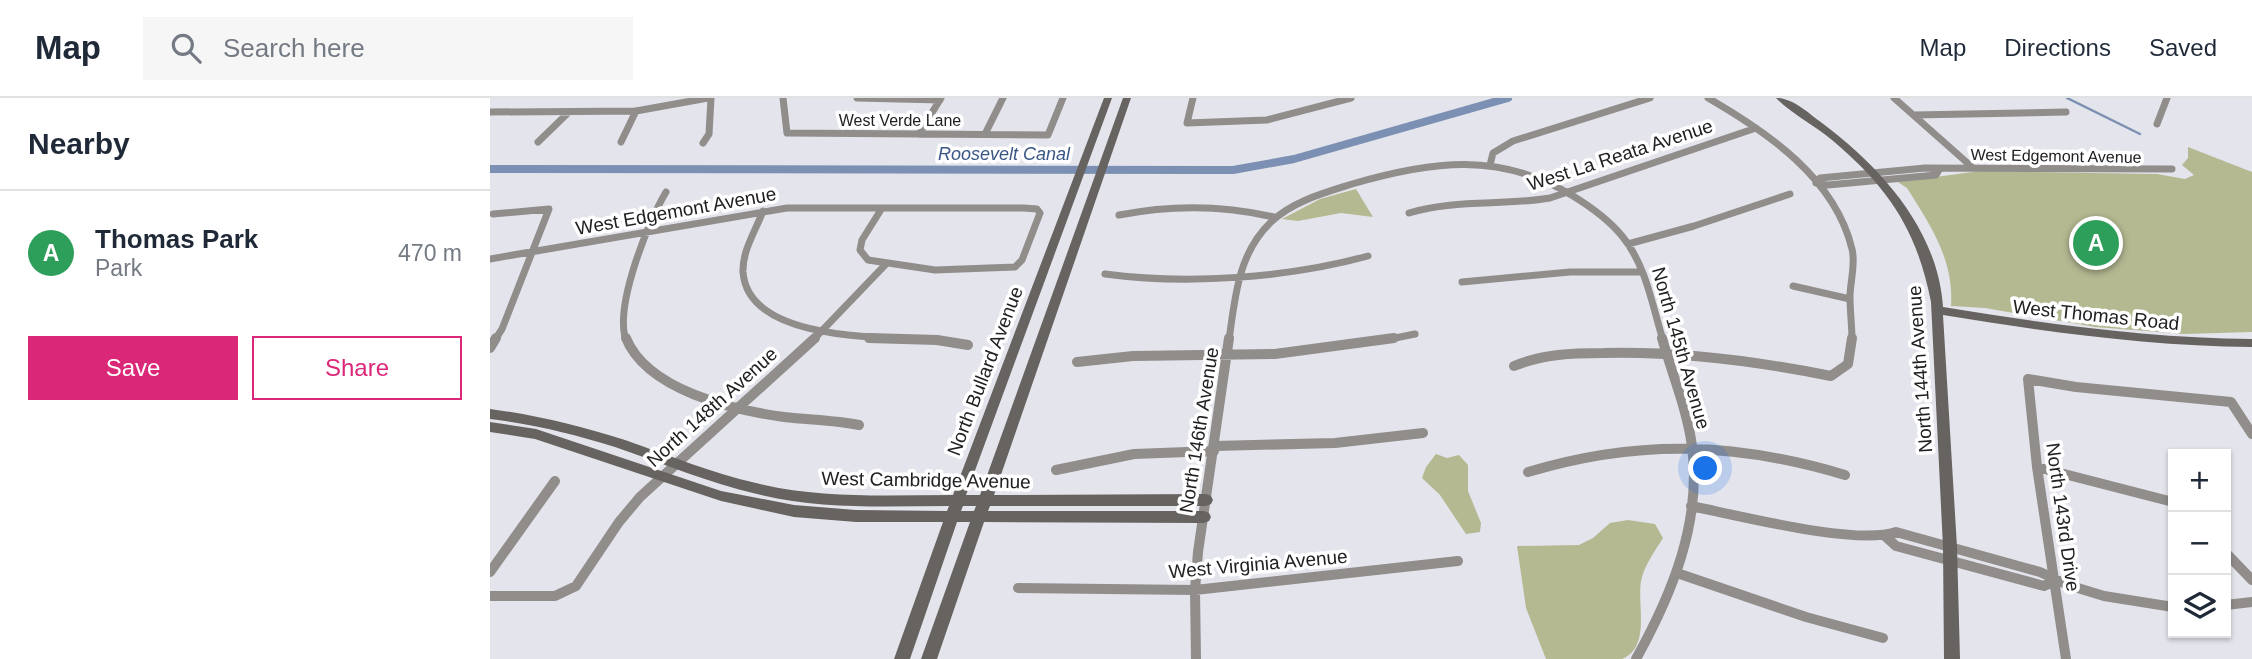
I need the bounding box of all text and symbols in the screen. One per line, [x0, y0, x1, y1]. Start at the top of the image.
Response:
search box [143, 17, 633, 80]
text: Map [35, 29, 101, 66]
icon: search [167, 29, 205, 67]
text: Search here [223, 33, 365, 63]
text: Map [1920, 34, 1966, 61]
text: Directions [2004, 34, 2111, 61]
text: Saved [2149, 34, 2217, 61]
street label: West Verde Lane [839, 112, 961, 129]
street label: West La Reata Avenue [1525, 115, 1715, 195]
text: Nearby [28, 127, 130, 160]
water label: Roosevelt Canal [938, 144, 1071, 164]
street label: West Edgemont Avenue [1970, 146, 2142, 166]
street label: West Edgemont Avenue [574, 183, 778, 239]
pin: A [2073, 217, 2119, 269]
text: Thomas Park [95, 224, 258, 254]
text: A [43, 240, 59, 266]
text: 470 m [398, 240, 462, 266]
text: Park [95, 255, 142, 281]
street label: North 145th Avenue [1648, 265, 1714, 431]
street label: North Bullard Avenue [943, 284, 1027, 458]
street label: North 144th Avenue [1904, 285, 1936, 453]
street label: West Thomas Road [2012, 296, 2180, 334]
button: Save [28, 336, 238, 400]
button: Share [252, 336, 462, 400]
street label: North 148th Avenue [643, 343, 781, 471]
street label: North 146th Avenue [1176, 346, 1222, 514]
street label: North 143rd Drive [2042, 441, 2084, 593]
map controls [2168, 449, 2231, 638]
button: + [2168, 449, 2231, 512]
your location [1688, 451, 1722, 485]
street label: West Cambridge Avenue [821, 468, 1031, 492]
button: − [2168, 512, 2231, 575]
street label: West Virginia Avenue [1168, 546, 1348, 582]
button: layers [2168, 575, 2231, 638]

